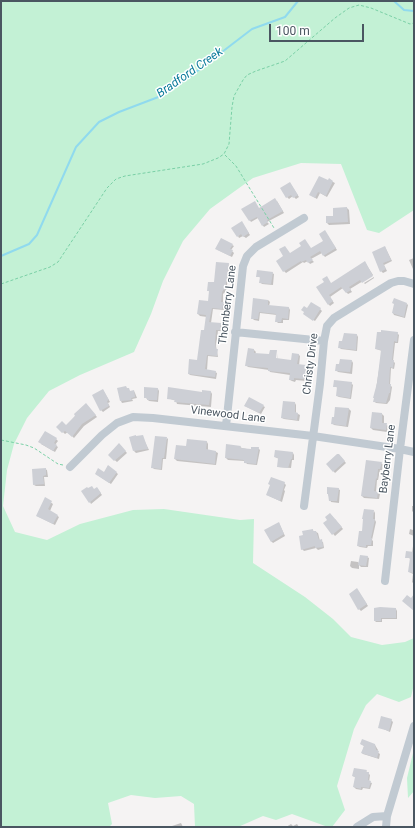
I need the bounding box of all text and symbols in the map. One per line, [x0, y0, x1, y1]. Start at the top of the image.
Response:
scale bar [271, 16, 366, 42]
text: 100 m [276, 24, 310, 38]
water label: Bradford Creek [154, 45, 226, 101]
street label: Thornberry Lane [217, 264, 239, 346]
street label: Christy Drive [301, 333, 321, 395]
street label: Vinewood Lane [190, 404, 266, 426]
street label: Bayberry Lane [377, 424, 399, 494]

